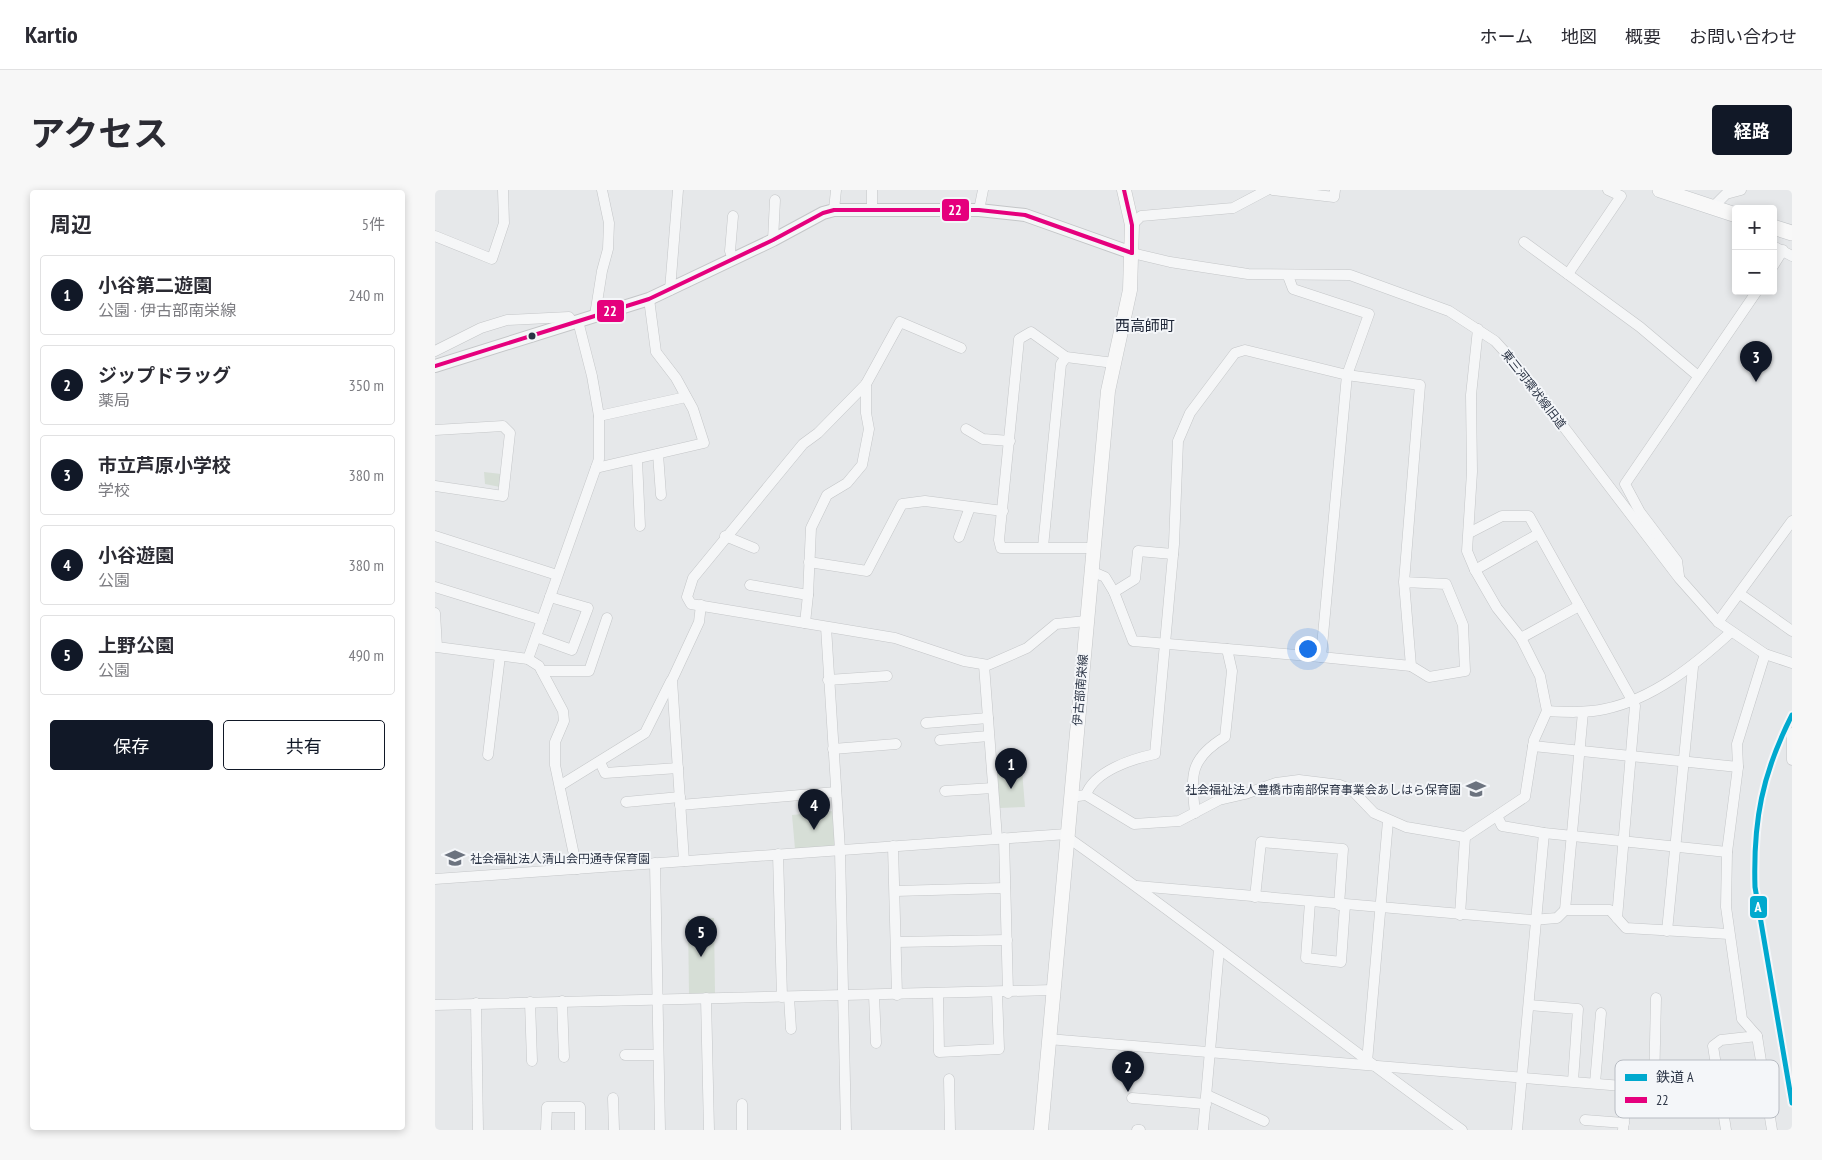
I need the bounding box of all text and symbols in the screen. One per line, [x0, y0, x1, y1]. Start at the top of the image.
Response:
text: Kartio [25, 19, 78, 50]
text: ホーム [1480, 25, 1533, 48]
text: 地図 [1561, 25, 1597, 48]
text: 概要 [1625, 25, 1661, 48]
text: お問い合わせ [1689, 25, 1797, 48]
button: 経路 [1712, 105, 1792, 155]
text: アクセス [30, 110, 168, 156]
line badge: 22 [941, 198, 970, 222]
text: 22 [948, 201, 962, 219]
map controls [1732, 205, 1777, 295]
button: + [1732, 205, 1777, 250]
text: 周辺 [50, 211, 92, 238]
text: 5件 [362, 214, 385, 234]
button: − [1732, 250, 1777, 295]
text: 小谷第二遊園 [98, 273, 212, 297]
text: 1 [63, 285, 71, 305]
text: 240 m [349, 285, 384, 305]
line badge: 22 [596, 299, 625, 323]
text: 公園 · 伊古部南栄線 [98, 300, 236, 320]
text: 22 [603, 302, 617, 320]
district label: 西高師町 [1115, 316, 1175, 335]
unlabelled marker [527, 331, 537, 341]
pin: 3 [1740, 341, 1772, 382]
street label: 東三河環状線旧道 [1499, 347, 1569, 431]
text: ジップドラッグ [98, 363, 231, 387]
text: 2 [63, 375, 71, 395]
text: 350 m [349, 375, 384, 395]
text: 薬局 [98, 390, 130, 410]
text: 市立芦原小学校 [98, 453, 231, 477]
text: 3 [63, 465, 71, 485]
text: 380 m [349, 465, 384, 485]
text: 学校 [98, 480, 130, 500]
text: 小谷遊園 [98, 543, 174, 567]
text: 4 [63, 555, 71, 575]
text: 380 m [349, 555, 384, 575]
text: 公園 [98, 570, 130, 590]
text: 上野公園 [98, 633, 174, 657]
your location [1295, 636, 1321, 662]
text: 5 [63, 645, 71, 665]
text: 490 m [349, 645, 384, 665]
street label: 伊古部南栄線 [1069, 653, 1091, 727]
text: 公園 [98, 660, 130, 680]
button: 保存 [50, 720, 213, 770]
button: 共有 [223, 720, 385, 770]
pin: 1 [995, 748, 1027, 789]
school or university icon: 社会福祉法人豊橋市南部保育事業会あしはら保育園 [1465, 778, 1487, 800]
place label: 社会福祉法人豊橋市南部保育事業会あしはら保育園 [1185, 782, 1461, 797]
pin: 4 [798, 789, 830, 830]
school or university icon: 社会福祉法人清山会円通寺保育園 [444, 847, 466, 869]
place label: 社会福祉法人清山会円通寺保育園 [470, 851, 650, 866]
line badge: A [1749, 895, 1768, 919]
text: A [1753, 898, 1762, 916]
pin: 5 [685, 916, 717, 957]
pin: 2 [1112, 1051, 1144, 1092]
legend [1615, 1060, 1779, 1118]
text: 鉄道 A [1656, 1068, 1694, 1086]
text: 22 [1656, 1091, 1669, 1109]

